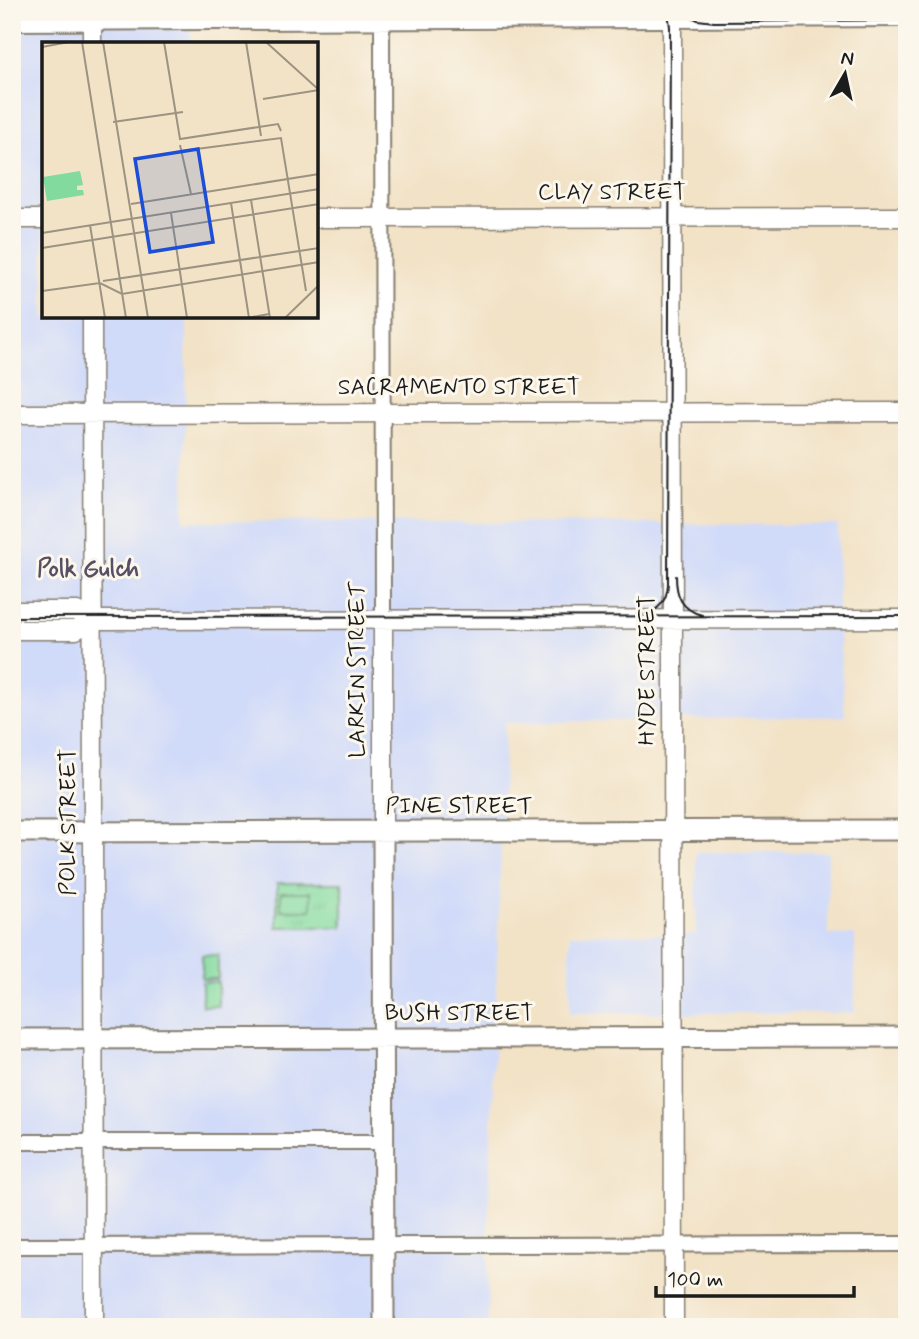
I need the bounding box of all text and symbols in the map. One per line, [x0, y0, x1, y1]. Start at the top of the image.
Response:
north arrow [810, 38, 880, 108]
inset map [42, 42, 318, 318]
text: N [839, 45, 856, 72]
street label: CLAY STREET [538, 178, 686, 208]
street label: SACRAMENTO STREET [338, 373, 580, 403]
district label: Polk Gulch [37, 554, 139, 585]
street label: LARKIN STREET [343, 581, 373, 758]
street label: HYDE STREET [633, 595, 663, 745]
street label: POLK STREET [54, 748, 84, 896]
street label: PINE STREET [385, 792, 533, 822]
street label: BUSH STREET [384, 999, 534, 1029]
scale bar [656, 1255, 854, 1299]
text: 100 m [667, 1266, 723, 1294]

